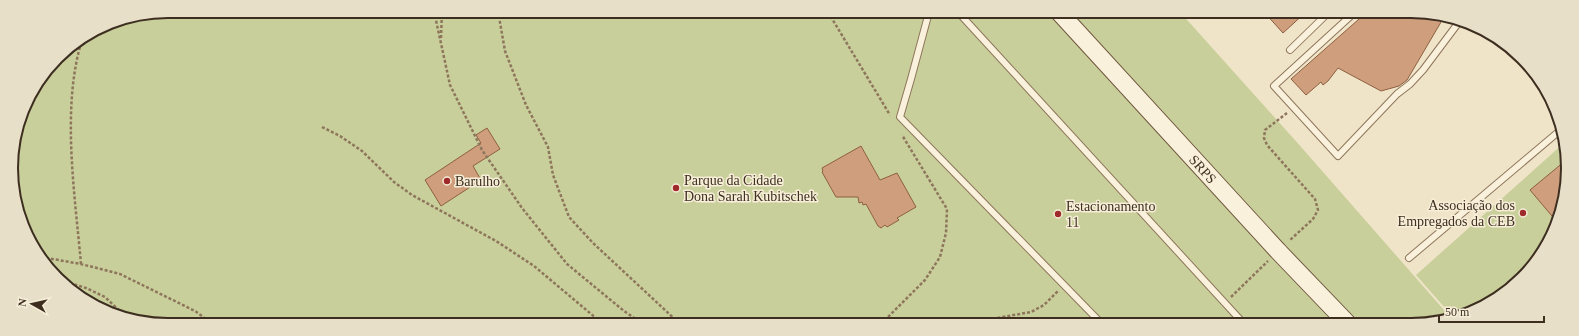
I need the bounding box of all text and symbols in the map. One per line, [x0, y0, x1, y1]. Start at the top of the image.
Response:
street label: SRPS [1186, 152, 1219, 187]
place label: Parque da Cidade Dona Sarah Kubitschek [684, 173, 817, 204]
place label: Barulho [455, 174, 500, 189]
marker: Barulho [442, 176, 452, 186]
marker: Parque da Cidade Dona Sarah Kubitschek [671, 183, 681, 193]
place label: Associação dos Empregados da CEB [1398, 198, 1515, 229]
place label: Estacionamento 11 [1066, 199, 1155, 230]
marker: Associação dos Empregados da CEB [1518, 208, 1528, 218]
marker: Estacionamento 11 [1053, 209, 1063, 219]
north arrow [12, 284, 52, 324]
text: N [16, 298, 29, 307]
scale bar [1439, 298, 1544, 324]
text: 50 m [1445, 305, 1470, 319]

